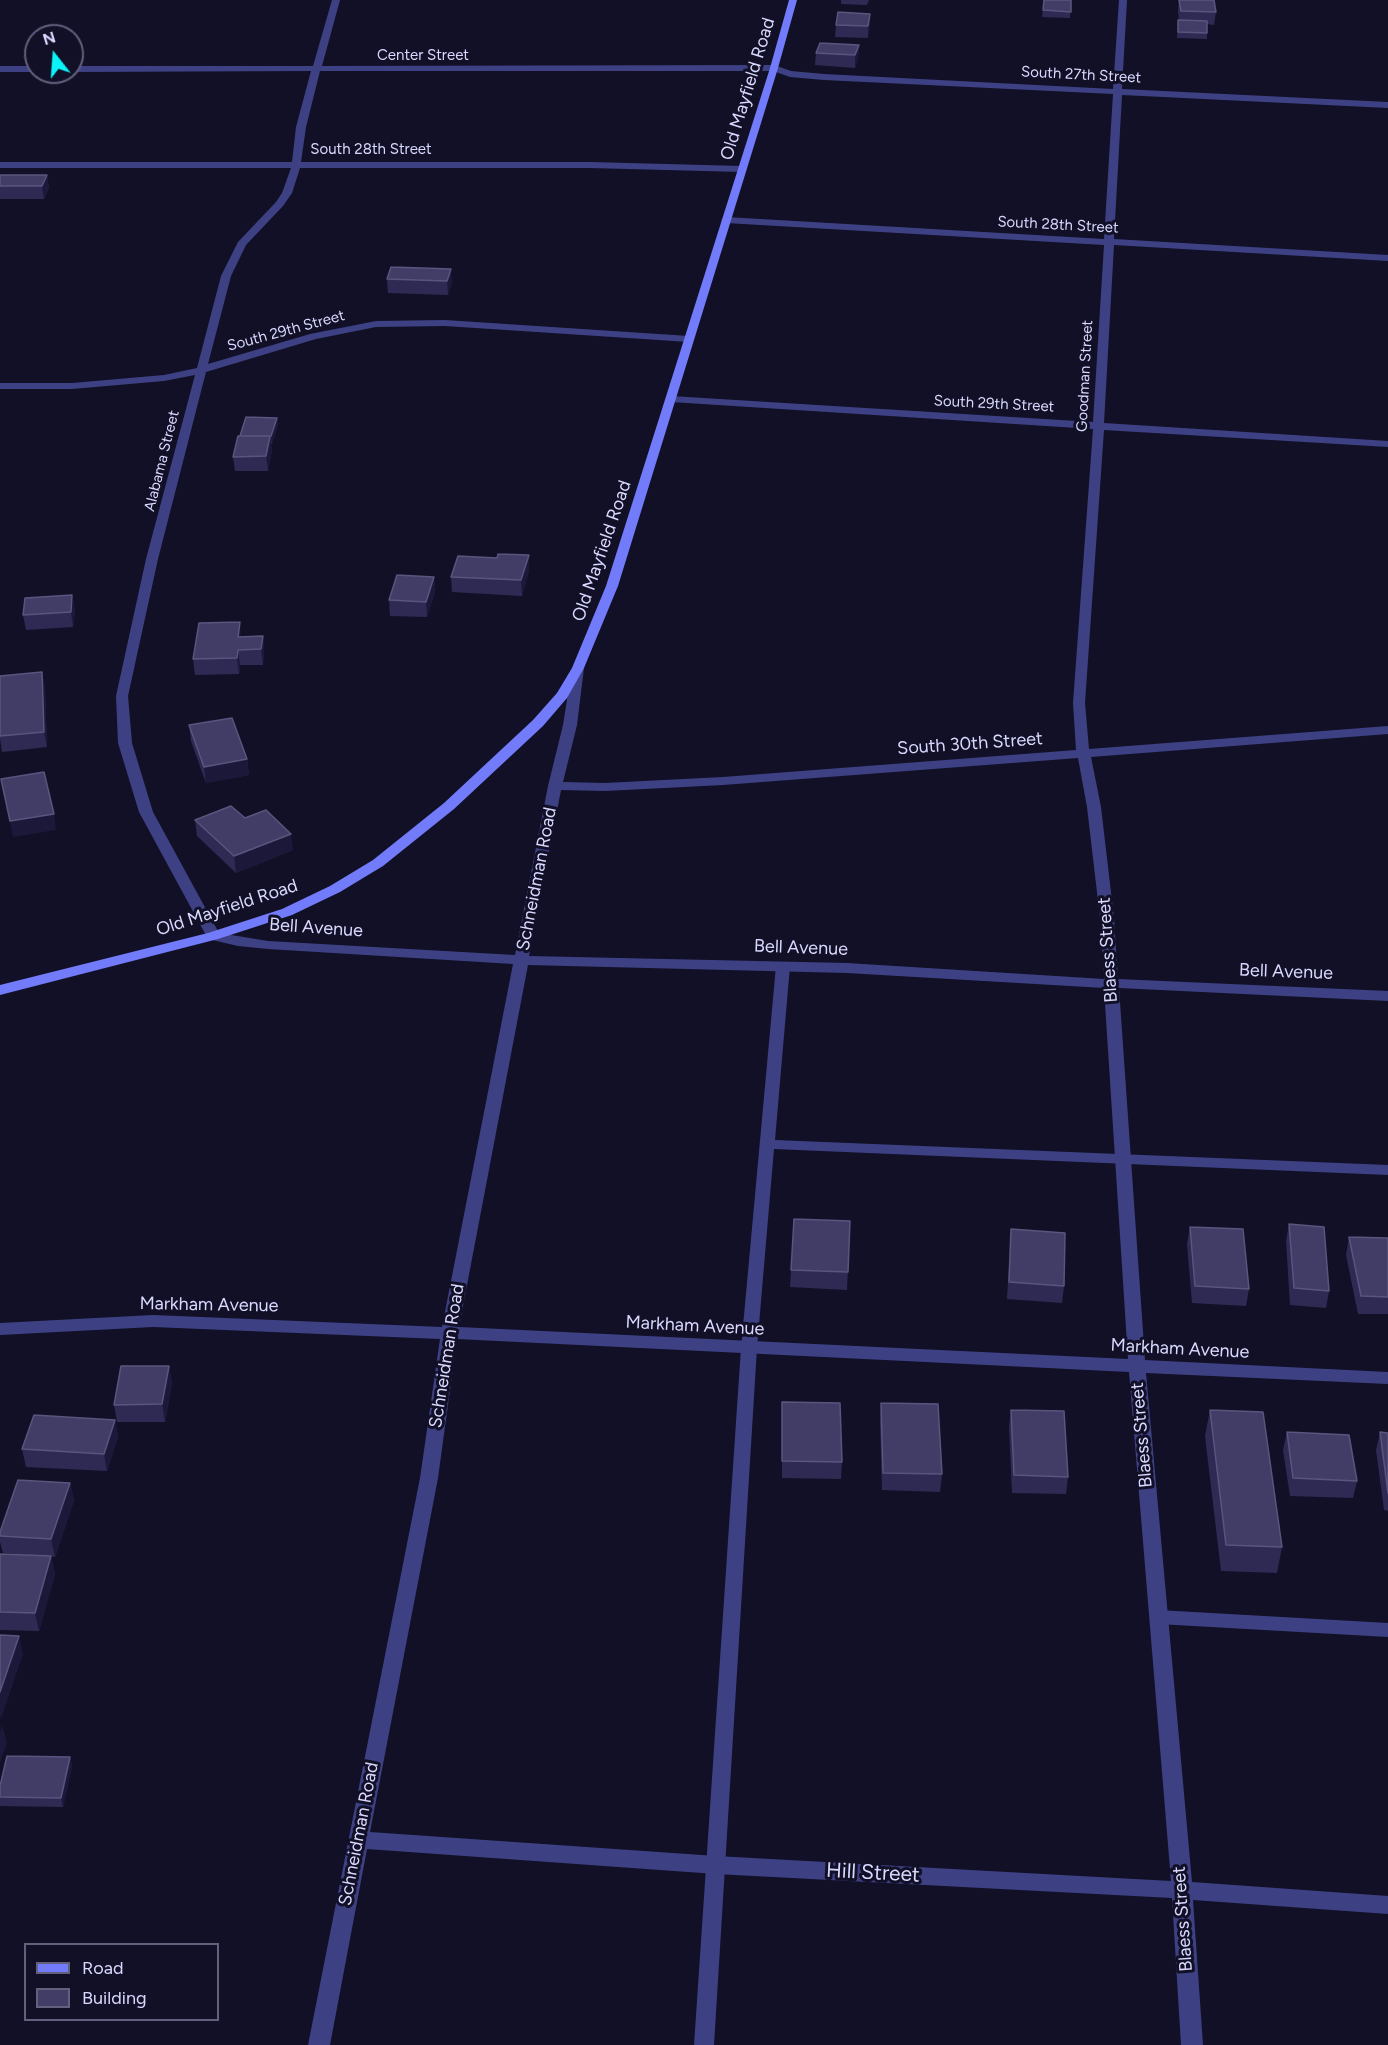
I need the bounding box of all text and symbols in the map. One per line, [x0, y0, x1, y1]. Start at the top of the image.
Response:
street label: Old Mayfield Road [716, 15, 780, 163]
north arrow [24, 24, 84, 84]
text: N [40, 27, 58, 49]
street label: Center Street [377, 47, 469, 65]
street label: South 27th Street [1021, 63, 1141, 87]
street label: South 28th Street [310, 141, 432, 159]
street label: South 28th Street [997, 213, 1119, 237]
street label: South 29th Street [225, 307, 347, 355]
street label: Goodman Street [1073, 320, 1097, 432]
street label: South 29th Street [933, 392, 1055, 416]
street label: Alabama Street [141, 409, 183, 513]
street label: Old Mayfield Road [568, 478, 636, 624]
street label: South 30th Street [896, 728, 1044, 760]
street label: Schneidman Road [512, 805, 562, 953]
street label: Old Mayfield Road [153, 875, 301, 941]
street label: Blaess Street [1094, 897, 1122, 1003]
street label: Bell Avenue [268, 914, 364, 942]
street label: Bell Avenue [754, 936, 848, 960]
street label: Bell Avenue [1239, 960, 1333, 984]
street label: Schneidman Road [425, 1282, 469, 1430]
street label: Markham Avenue [139, 1293, 279, 1317]
street label: Markham Avenue [625, 1312, 765, 1340]
street label: Markham Avenue [1110, 1335, 1250, 1363]
street label: Blaess Street [1127, 1381, 1157, 1489]
street label: Schneidman Road [334, 1760, 384, 1908]
street label: Hill Street [825, 1858, 921, 1888]
street label: Blaess Street [1169, 1866, 1197, 1972]
legend [24, 1943, 219, 2021]
text: Road [82, 1957, 123, 1979]
text: Building [82, 1987, 147, 2009]

